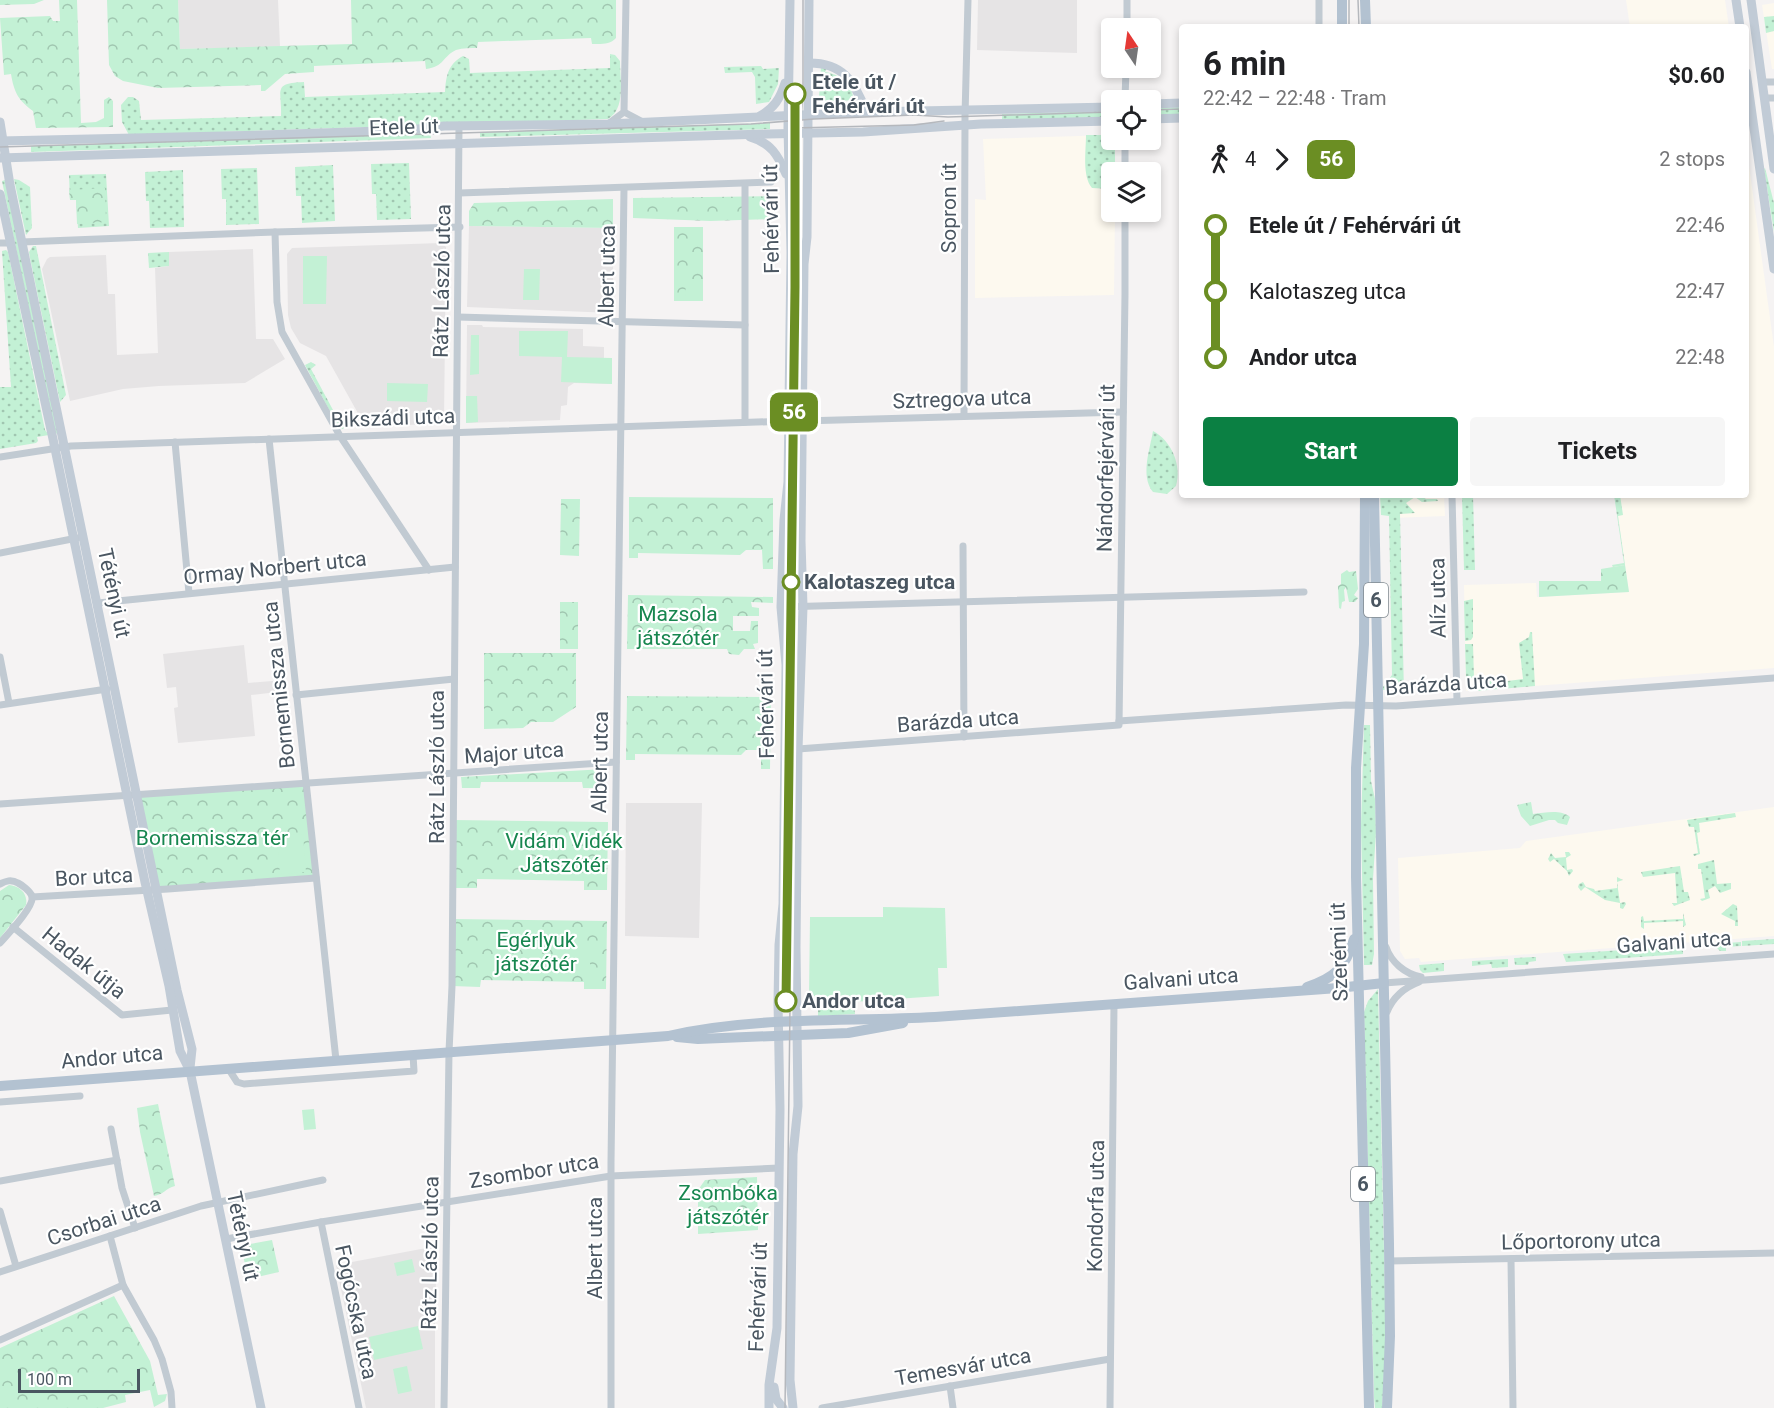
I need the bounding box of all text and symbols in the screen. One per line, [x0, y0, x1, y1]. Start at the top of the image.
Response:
north arrow [1101, 18, 1161, 78]
map controls [1101, 18, 1161, 222]
text: 6 min [1203, 44, 1286, 83]
text: $0.60 [1668, 63, 1725, 88]
place label: Etele út / Fehérvári út [812, 70, 925, 118]
marker: Etele út / Fehérvári út [784, 83, 806, 105]
text: 22:42 – 22:48 · Tram [1203, 86, 1386, 110]
button: locate [1101, 90, 1161, 150]
street label: Etele út [369, 114, 439, 140]
icon: walk [1203, 143, 1236, 176]
icon: forward [1265, 143, 1298, 176]
text: 4 [1245, 147, 1256, 171]
text: 56 [1319, 147, 1343, 171]
text: 2 stops [1659, 147, 1725, 171]
button: layers [1101, 162, 1161, 222]
street label: Sopron út [937, 163, 961, 253]
street label: Fehérvári út [758, 164, 784, 274]
street label: Rátz László utca [429, 204, 455, 358]
text: Etele út / Fehérvári út [1249, 213, 1461, 238]
text: 22:46 [1675, 213, 1725, 237]
street label: Albert utca [594, 225, 620, 327]
text: Kalotaszeg utca [1249, 279, 1406, 304]
text: 22:47 [1675, 279, 1725, 303]
text: Andor utca [1249, 345, 1357, 370]
text: 22:48 [1675, 345, 1725, 369]
street label: Nándorfejérvári út [1093, 384, 1119, 552]
street label: Sztregova utca [892, 385, 1032, 413]
line badge: 56 [767, 392, 821, 432]
text: 56 [782, 400, 806, 424]
street label: Bikszádi utca [330, 404, 456, 432]
button: Start [1203, 417, 1458, 486]
button: Tickets [1470, 417, 1725, 486]
street label: Tétényi út [93, 546, 135, 640]
street label: Ormay Norbert utca [182, 546, 368, 590]
street label: Alíz utca [1425, 558, 1451, 638]
place label: Kalotaszeg utca [804, 570, 955, 594]
marker: Kalotaszeg utca [782, 573, 800, 591]
road number: 6 [1364, 583, 1388, 617]
street label: Bornemissza utca [258, 600, 300, 770]
park label: Mazsola játszótér [636, 602, 719, 650]
street label: Fehérvári út [753, 649, 779, 759]
street label: Barázda utca [1384, 668, 1508, 700]
street label: Rátz László utca [425, 690, 449, 844]
street label: Barázda utca [896, 705, 1020, 737]
street label: Albert utca [587, 711, 613, 813]
street label: Major utca [463, 738, 565, 768]
park label: Bornemissza tér [136, 826, 288, 850]
park label: Vidám Vidék Játszótér [505, 829, 623, 877]
street label: Bor utca [54, 863, 134, 891]
street label: Szerémi út [1325, 902, 1353, 1002]
street label: Hadak útja [37, 922, 131, 1004]
street label: Galvani utca [1616, 926, 1732, 958]
park label: Egérlyuk játszótér [494, 928, 577, 976]
street label: Galvani utca [1123, 963, 1239, 995]
place label: Andor utca [802, 989, 905, 1013]
marker: Andor utca [775, 990, 797, 1012]
street label: Andor utca [60, 1041, 164, 1073]
street label: Kondorfa utca [1083, 1140, 1109, 1272]
street label: Zsombor utca [468, 1149, 600, 1193]
road number: 6 [1351, 1167, 1375, 1201]
street label: Rátz László utca [417, 1176, 443, 1330]
park label: Zsombóka játszótér [678, 1181, 778, 1229]
street label: Tétényi út [222, 1189, 264, 1283]
street label: Csorbai utca [44, 1191, 164, 1251]
street label: Albert utca [583, 1197, 607, 1299]
street label: Lőportorony utca [1501, 1228, 1661, 1254]
street label: Fogócska utca [330, 1242, 382, 1382]
street label: Fehérvári út [744, 1242, 772, 1352]
street label: Temesvár utca [893, 1343, 1033, 1391]
scale bar [18, 1366, 140, 1394]
text: 100 m [27, 1370, 72, 1389]

